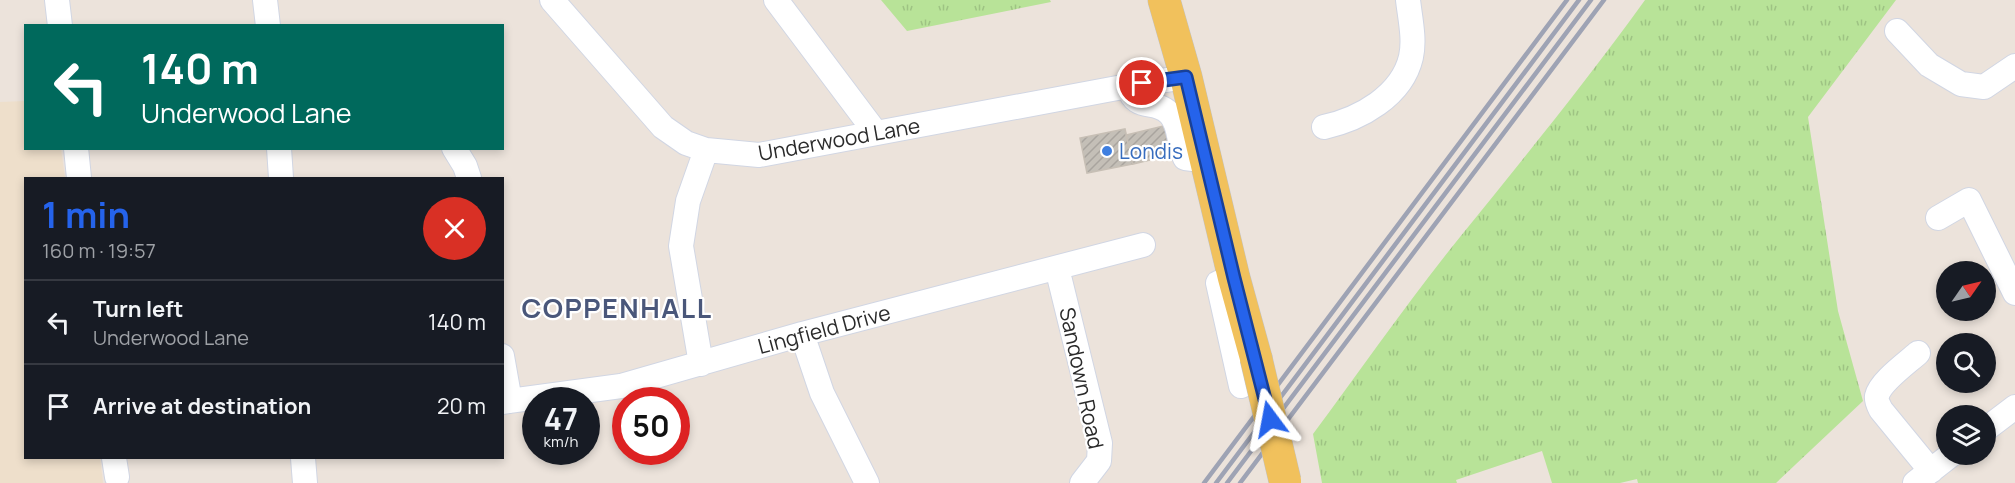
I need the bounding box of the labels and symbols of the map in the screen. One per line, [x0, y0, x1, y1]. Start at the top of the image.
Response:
pin [1116, 57, 1167, 108]
street label: Underwood Lane [756, 111, 922, 167]
place label: Londis [1119, 137, 1183, 165]
marker: Londis [1100, 144, 1114, 158]
north arrow [1936, 261, 1996, 321]
district label: COPPENHALL [521, 289, 713, 326]
street label: Lingfield Drive [755, 298, 893, 360]
street label: Sandown Road [1053, 305, 1111, 451]
speed limit sign: 50 [612, 387, 690, 465]
position arrow [1238, 387, 1302, 451]

